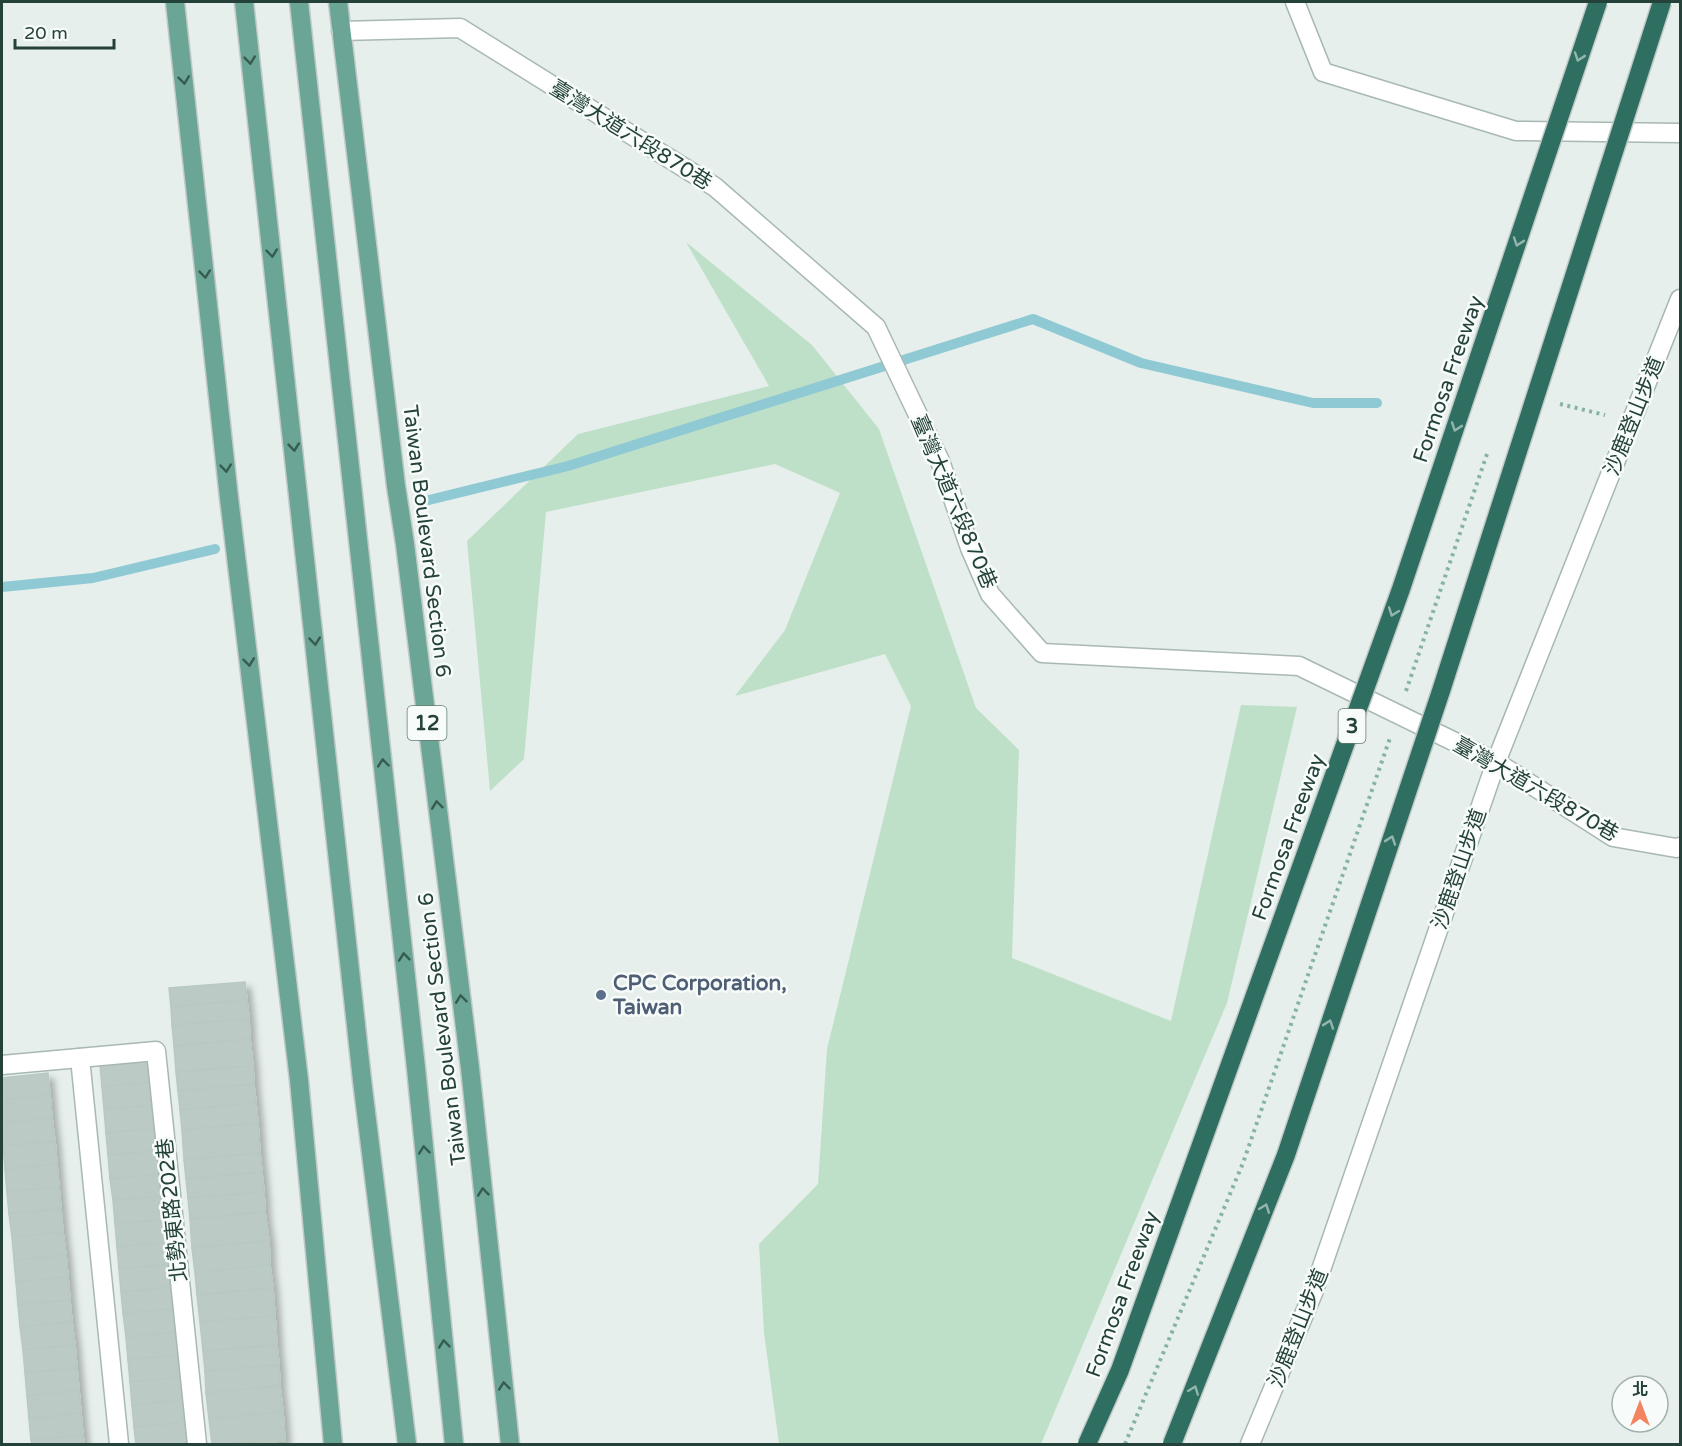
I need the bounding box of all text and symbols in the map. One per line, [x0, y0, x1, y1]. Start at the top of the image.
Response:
scale bar [15, 12, 114, 50]
text: 20 m [24, 22, 68, 44]
one-way arrow [1574, 51, 1587, 62]
one-way arrow [243, 55, 256, 64]
street label: 臺灣大道六段870巷 [545, 75, 716, 195]
one-way arrow [177, 76, 189, 85]
one-way arrow [1512, 236, 1525, 247]
one-way arrow [265, 249, 278, 258]
one-way arrow [198, 270, 211, 279]
street label: Formosa Freeway [1408, 292, 1489, 466]
street label: 沙鹿登山步道 [1599, 353, 1670, 479]
street label: Taiwan Boulevard Section 6 [397, 403, 456, 679]
street label: 臺灣大道六段870巷 [906, 411, 1001, 593]
one-way arrow [1450, 421, 1463, 432]
one-way arrow [287, 443, 300, 452]
one-way arrow [219, 464, 232, 473]
one-way arrow [1388, 606, 1401, 617]
one-way arrow [308, 636, 321, 646]
one-way arrow [242, 657, 255, 666]
road number: 12 [408, 706, 446, 740]
road number: 3 [1338, 709, 1366, 743]
street label: 臺灣大道六段870巷 [1449, 732, 1623, 847]
street label: Formosa Freeway [1247, 751, 1330, 924]
one-way arrow [377, 758, 389, 767]
one-way arrow [432, 801, 444, 810]
street label: 沙鹿登山步道 [1427, 806, 1492, 933]
one-way arrow [1384, 835, 1397, 846]
street label: Taiwan Boulevard Section 6 [413, 891, 472, 1167]
one-way arrow [398, 952, 411, 961]
place label: CPC Corporation, Taiwan [612, 971, 787, 1020]
marker: CPC Corporation, Taiwan [594, 988, 608, 1002]
one-way arrow [456, 994, 468, 1003]
one-way arrow [1322, 1020, 1335, 1030]
street label: 北勢東路202巷 [153, 1137, 192, 1283]
one-way arrow [418, 1146, 431, 1155]
one-way arrow [477, 1188, 490, 1197]
one-way arrow [1258, 1204, 1270, 1215]
street label: Formosa Freeway [1081, 1208, 1164, 1381]
street label: 沙鹿登山步道 [1263, 1265, 1334, 1391]
one-way arrow [438, 1340, 451, 1349]
north arrow [1610, 1374, 1670, 1434]
text: 北 [1632, 1380, 1648, 1400]
one-way arrow [498, 1382, 511, 1391]
one-way arrow [1187, 1385, 1199, 1396]

